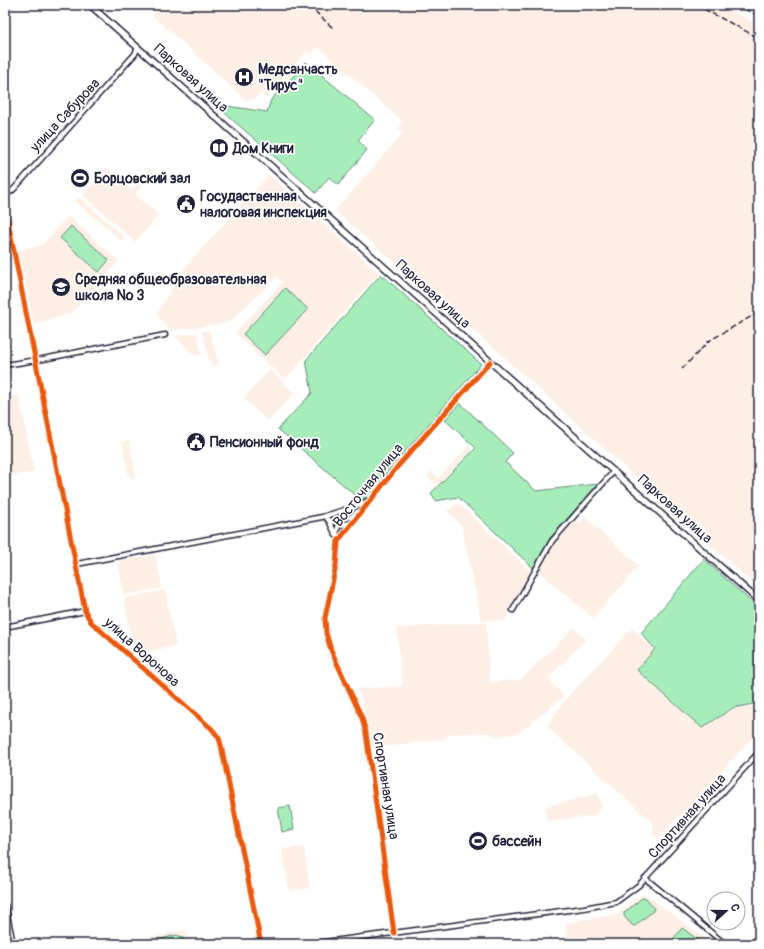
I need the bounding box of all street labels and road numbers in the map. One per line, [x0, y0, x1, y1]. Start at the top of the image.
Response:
street label: Парковая улица [150, 40, 232, 116]
street label: улица Сабурова [26, 75, 103, 156]
street label: Парковая улица [392, 256, 474, 332]
street label: Восточная улица [329, 440, 407, 530]
street label: Парковая улица [634, 471, 716, 547]
street label: улица Воронова [100, 613, 183, 690]
street label: Спортивная улица [369, 731, 403, 841]
street label: Спортивная улица [645, 770, 729, 862]

